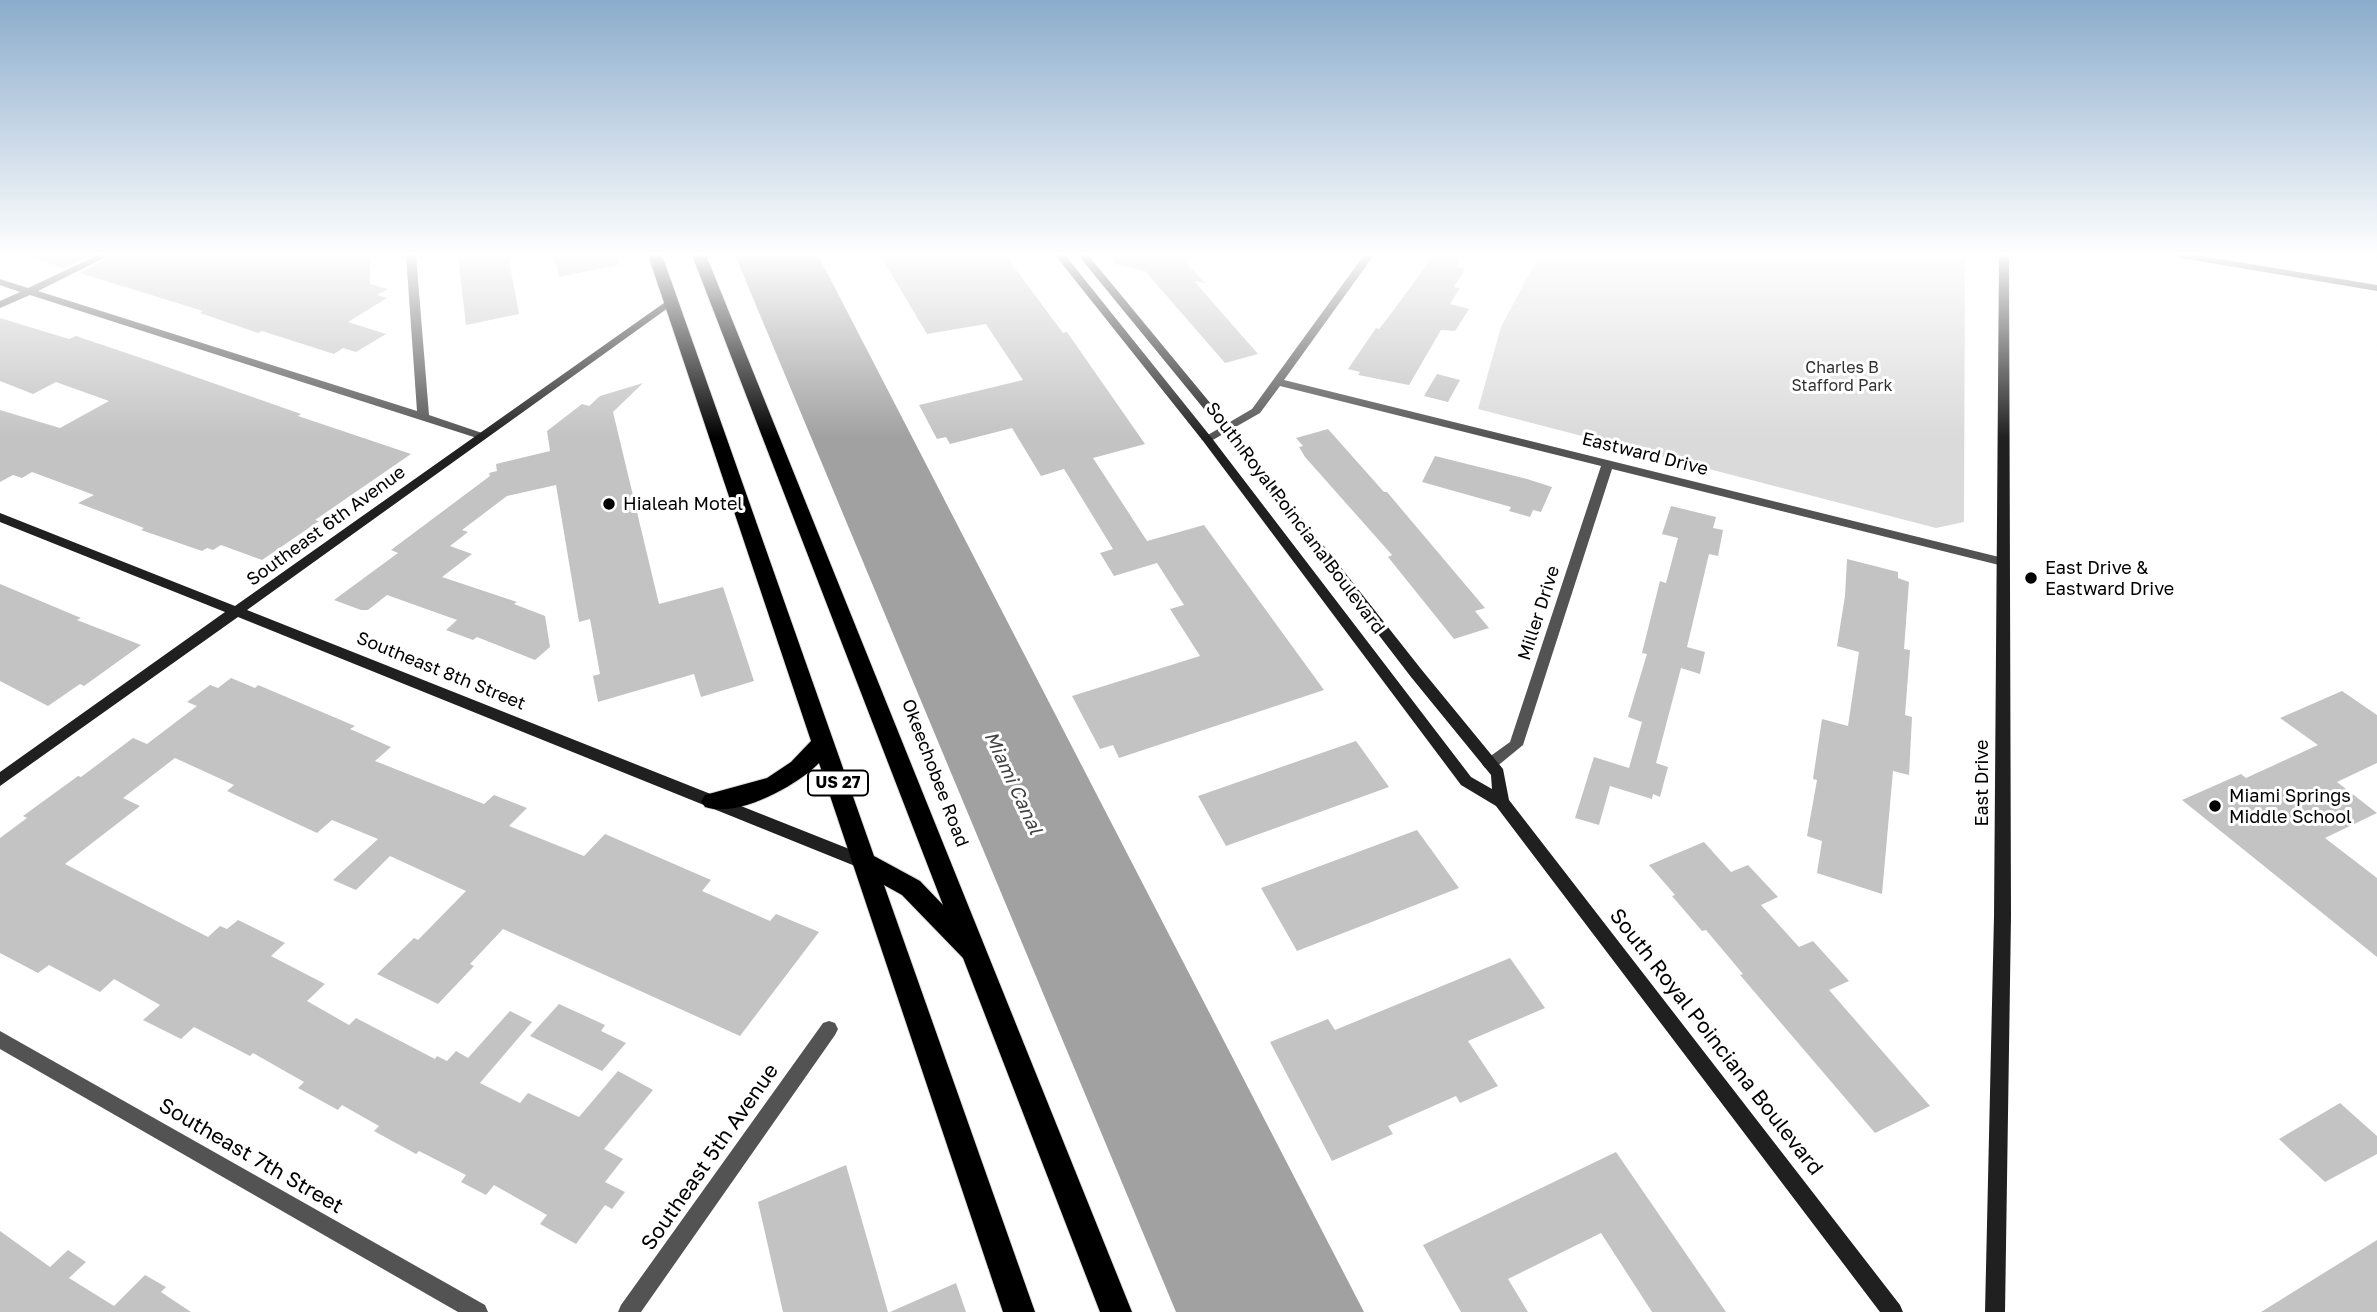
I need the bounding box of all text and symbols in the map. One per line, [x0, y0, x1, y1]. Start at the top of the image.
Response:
park label: Charles B Stafford Park [1791, 358, 1893, 396]
street label: South Royal Poinciana Boulevard [1201, 398, 1389, 638]
street label: Eastward Drive [1580, 428, 1710, 480]
street label: Southeast 6th Avenue [243, 461, 409, 591]
place label: Hialeah Motel [623, 493, 743, 515]
marker: Hialeah Motel [601, 496, 617, 512]
place label: East Drive & Eastward Drive [2045, 557, 2174, 600]
street label: Miller Drive [1514, 563, 1564, 663]
marker: East Drive & Eastward Drive [2023, 570, 2039, 586]
street label: Southeast 8th Street [353, 627, 529, 715]
street label: Okeechobee Road [897, 696, 973, 850]
water label: Miami Canal [979, 728, 1047, 838]
street label: East Drive [1971, 740, 1993, 826]
road number: US 27 [808, 770, 868, 796]
place label: Miami Springs Middle School [2229, 785, 2352, 828]
marker: Miami Springs Middle School [2207, 798, 2223, 814]
street label: South Royal Poinciana Boulevard [1604, 904, 1828, 1180]
street label: Southeast 5th Avenue [636, 1059, 784, 1255]
street label: Southeast 7th Street [154, 1093, 348, 1219]

